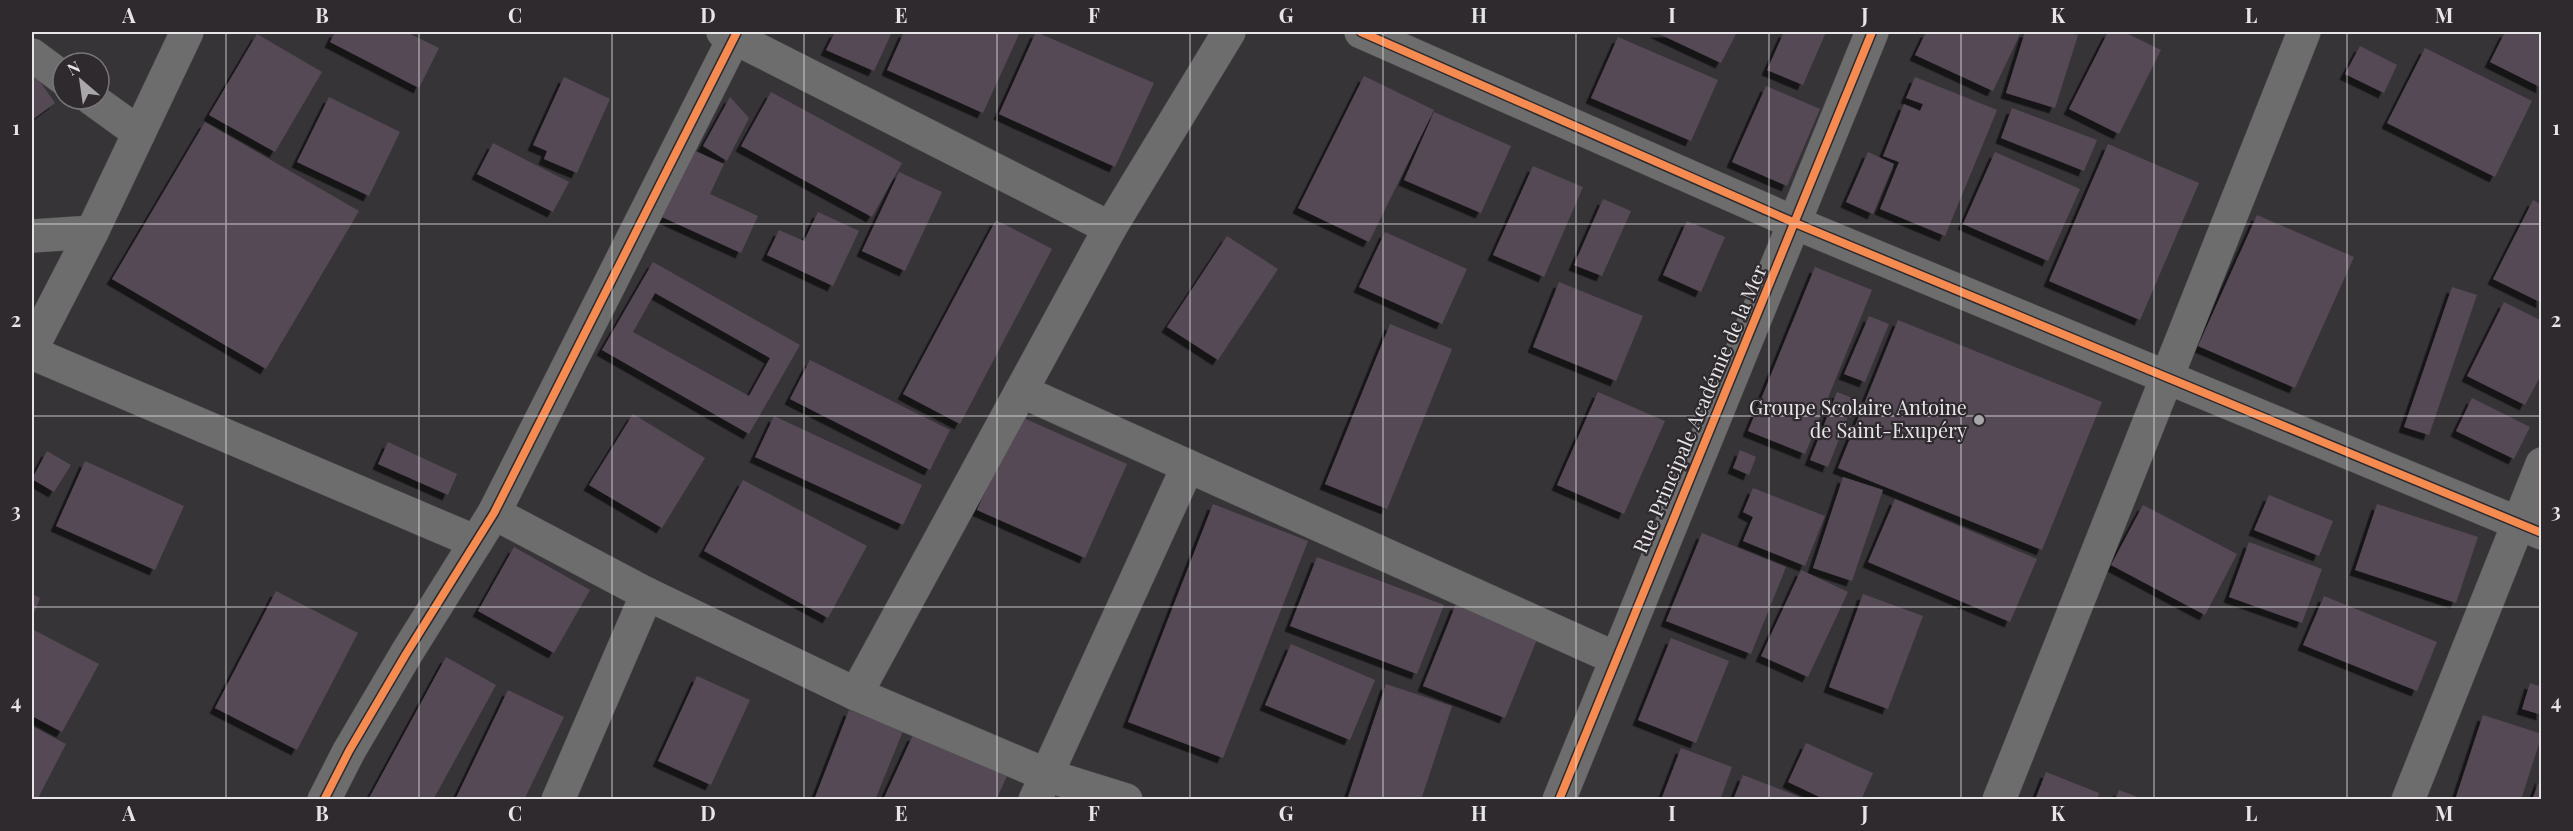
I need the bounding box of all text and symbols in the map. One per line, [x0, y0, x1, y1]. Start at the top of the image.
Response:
text: A [121, 1, 136, 28]
text: B [315, 1, 329, 28]
text: C [508, 1, 522, 28]
text: D [700, 1, 716, 28]
text: E [895, 1, 907, 28]
text: F [1088, 1, 1100, 28]
text: G [1279, 1, 1294, 28]
text: H [1471, 1, 1487, 28]
text: I [1668, 1, 1676, 28]
text: J [1860, 1, 1869, 28]
text: K [2051, 1, 2066, 28]
text: L [2245, 1, 2257, 28]
text: M [2435, 1, 2453, 28]
north arrow [51, 51, 111, 111]
text: N [63, 55, 84, 79]
text: 1 [12, 113, 20, 140]
text: 1 [2552, 113, 2560, 140]
street label: Rue Principale Académie de la Mer [1626, 260, 1772, 557]
text: 2 [11, 305, 21, 332]
text: 2 [2551, 305, 2561, 332]
place label: Groupe Scolaire Antoine de Saint-Exupéry [1749, 393, 1967, 443]
marker: Groupe Scolaire Antoine de Saint-Exupéry [1972, 413, 1986, 427]
text: 3 [11, 496, 21, 523]
text: 3 [2551, 496, 2561, 523]
text: 4 [11, 687, 21, 714]
text: 4 [2551, 687, 2561, 714]
text: A [121, 799, 136, 826]
text: B [315, 799, 329, 826]
text: C [508, 799, 522, 826]
text: D [700, 799, 716, 826]
text: E [895, 799, 907, 826]
text: F [1088, 799, 1100, 826]
text: G [1279, 799, 1294, 826]
text: H [1471, 799, 1487, 826]
text: I [1668, 799, 1676, 826]
text: J [1860, 799, 1869, 826]
text: K [2051, 799, 2066, 826]
text: L [2245, 799, 2257, 826]
text: M [2435, 799, 2453, 826]

